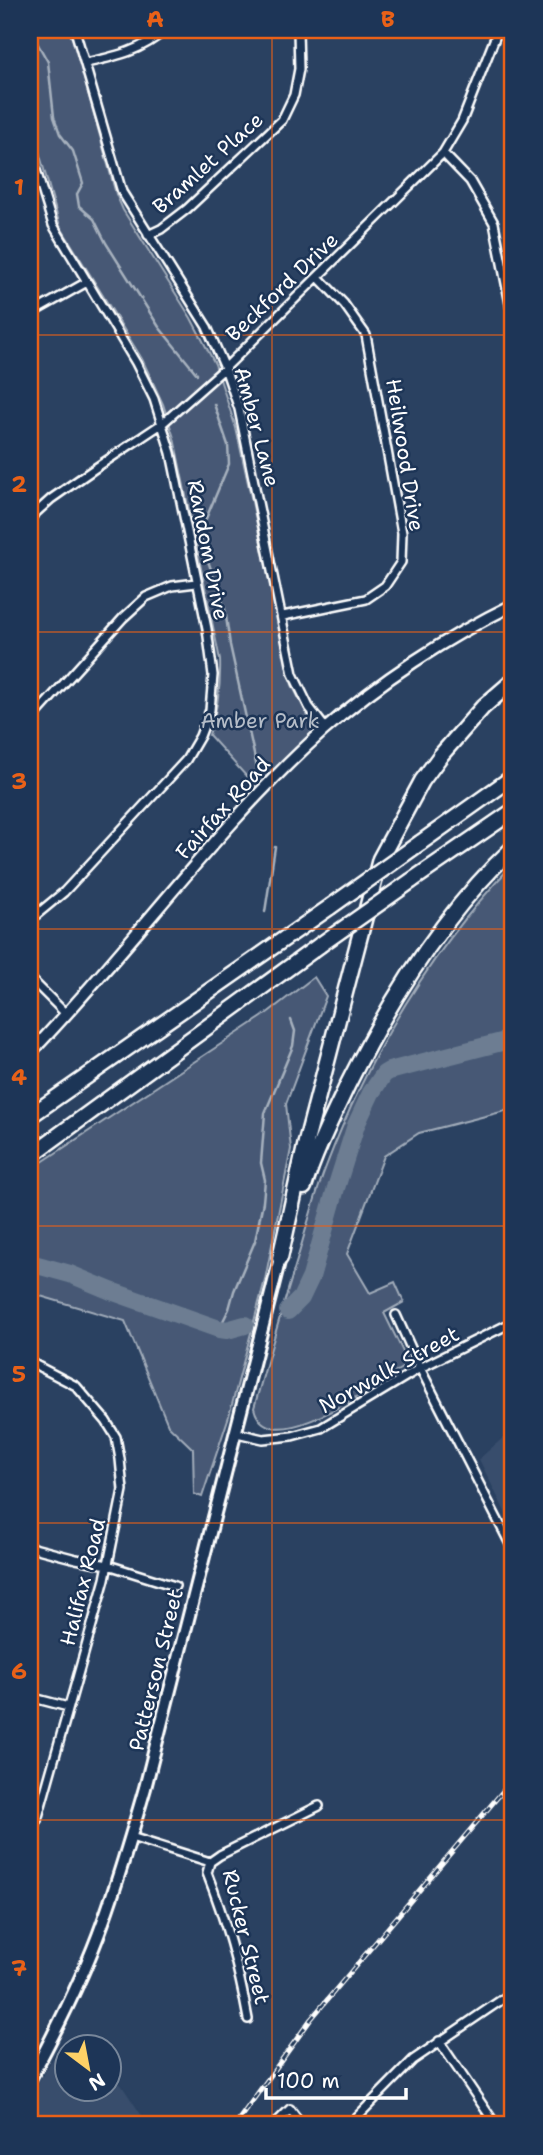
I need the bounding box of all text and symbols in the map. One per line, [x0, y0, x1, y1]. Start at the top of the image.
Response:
text: A [146, 4, 164, 34]
text: B [381, 4, 395, 34]
street label: Bramlet Place [147, 106, 269, 220]
text: 1 [14, 172, 24, 202]
street label: Beckford Drive [220, 226, 344, 348]
street label: Amber Lane [228, 364, 286, 490]
street label: Heilwood Drive [379, 377, 431, 533]
text: 2 [11, 469, 27, 499]
street label: Random Drive [181, 477, 235, 623]
park label: Amber Park [200, 707, 320, 735]
street label: Fairfax Road [169, 751, 277, 865]
text: 3 [11, 766, 27, 796]
text: 4 [11, 1062, 27, 1092]
street label: Norwalk Street [314, 1320, 464, 1420]
text: 5 [12, 1359, 26, 1389]
street label: Halifax Road [54, 1515, 112, 1649]
street label: Patterson Street [122, 1586, 190, 1754]
text: 6 [11, 1656, 27, 1686]
street label: Rucker Street [216, 1867, 276, 2007]
text: 7 [11, 1953, 27, 1983]
north arrow [52, 2032, 122, 2102]
scale bar [266, 2057, 406, 2101]
text: N [84, 2067, 110, 2097]
text: 100 m [277, 2067, 340, 2095]

